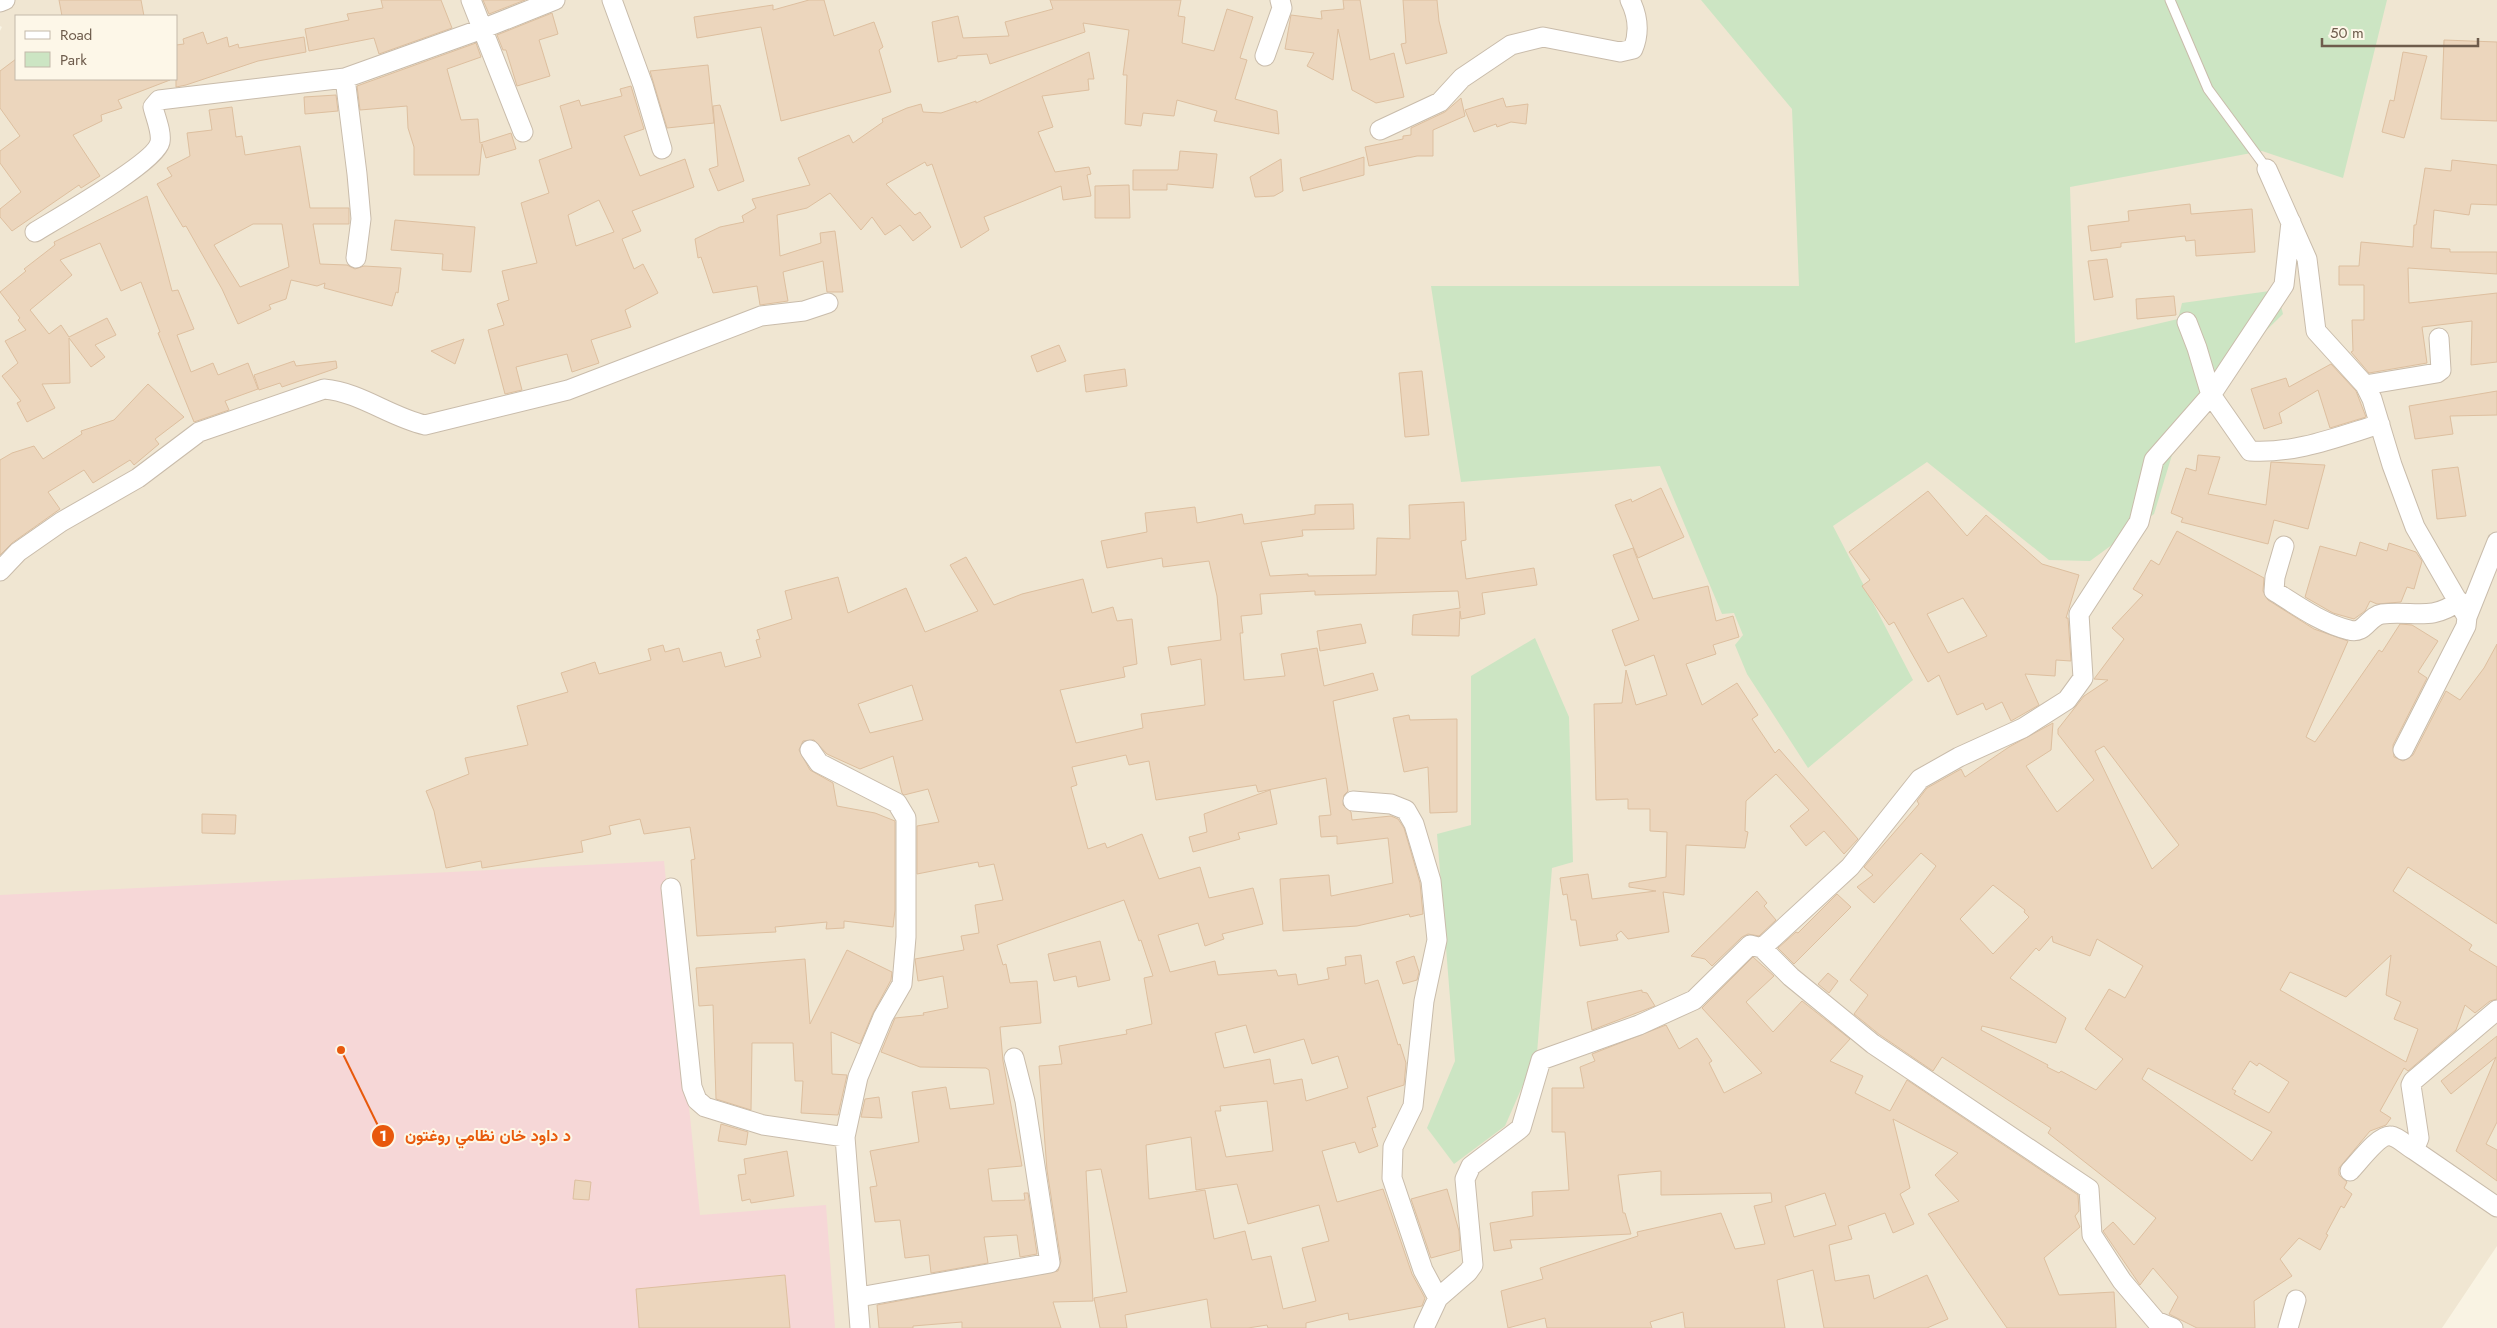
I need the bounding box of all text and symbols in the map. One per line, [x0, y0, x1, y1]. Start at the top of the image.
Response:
legend [15, 15, 178, 80]
scale bar [2322, 15, 2478, 47]
text: 50 m [2330, 22, 2364, 44]
text: Road [60, 24, 92, 46]
text: Park [60, 49, 87, 71]
callout: د داود خان نظامي روغتون [370, 1120, 581, 1151]
text: د داود خان نظامي روغتون [405, 1124, 571, 1149]
text: 1 [379, 1125, 387, 1147]

